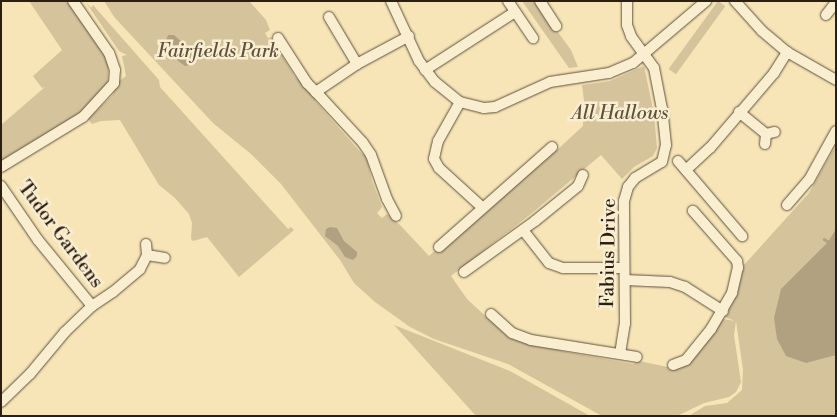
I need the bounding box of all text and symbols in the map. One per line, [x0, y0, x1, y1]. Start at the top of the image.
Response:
park label: Fairfields Park [157, 41, 279, 63]
park label: All Hallows [572, 103, 668, 125]
street label: Tudor Gardens [12, 177, 108, 293]
street label: Fabius Drive [597, 198, 621, 308]

